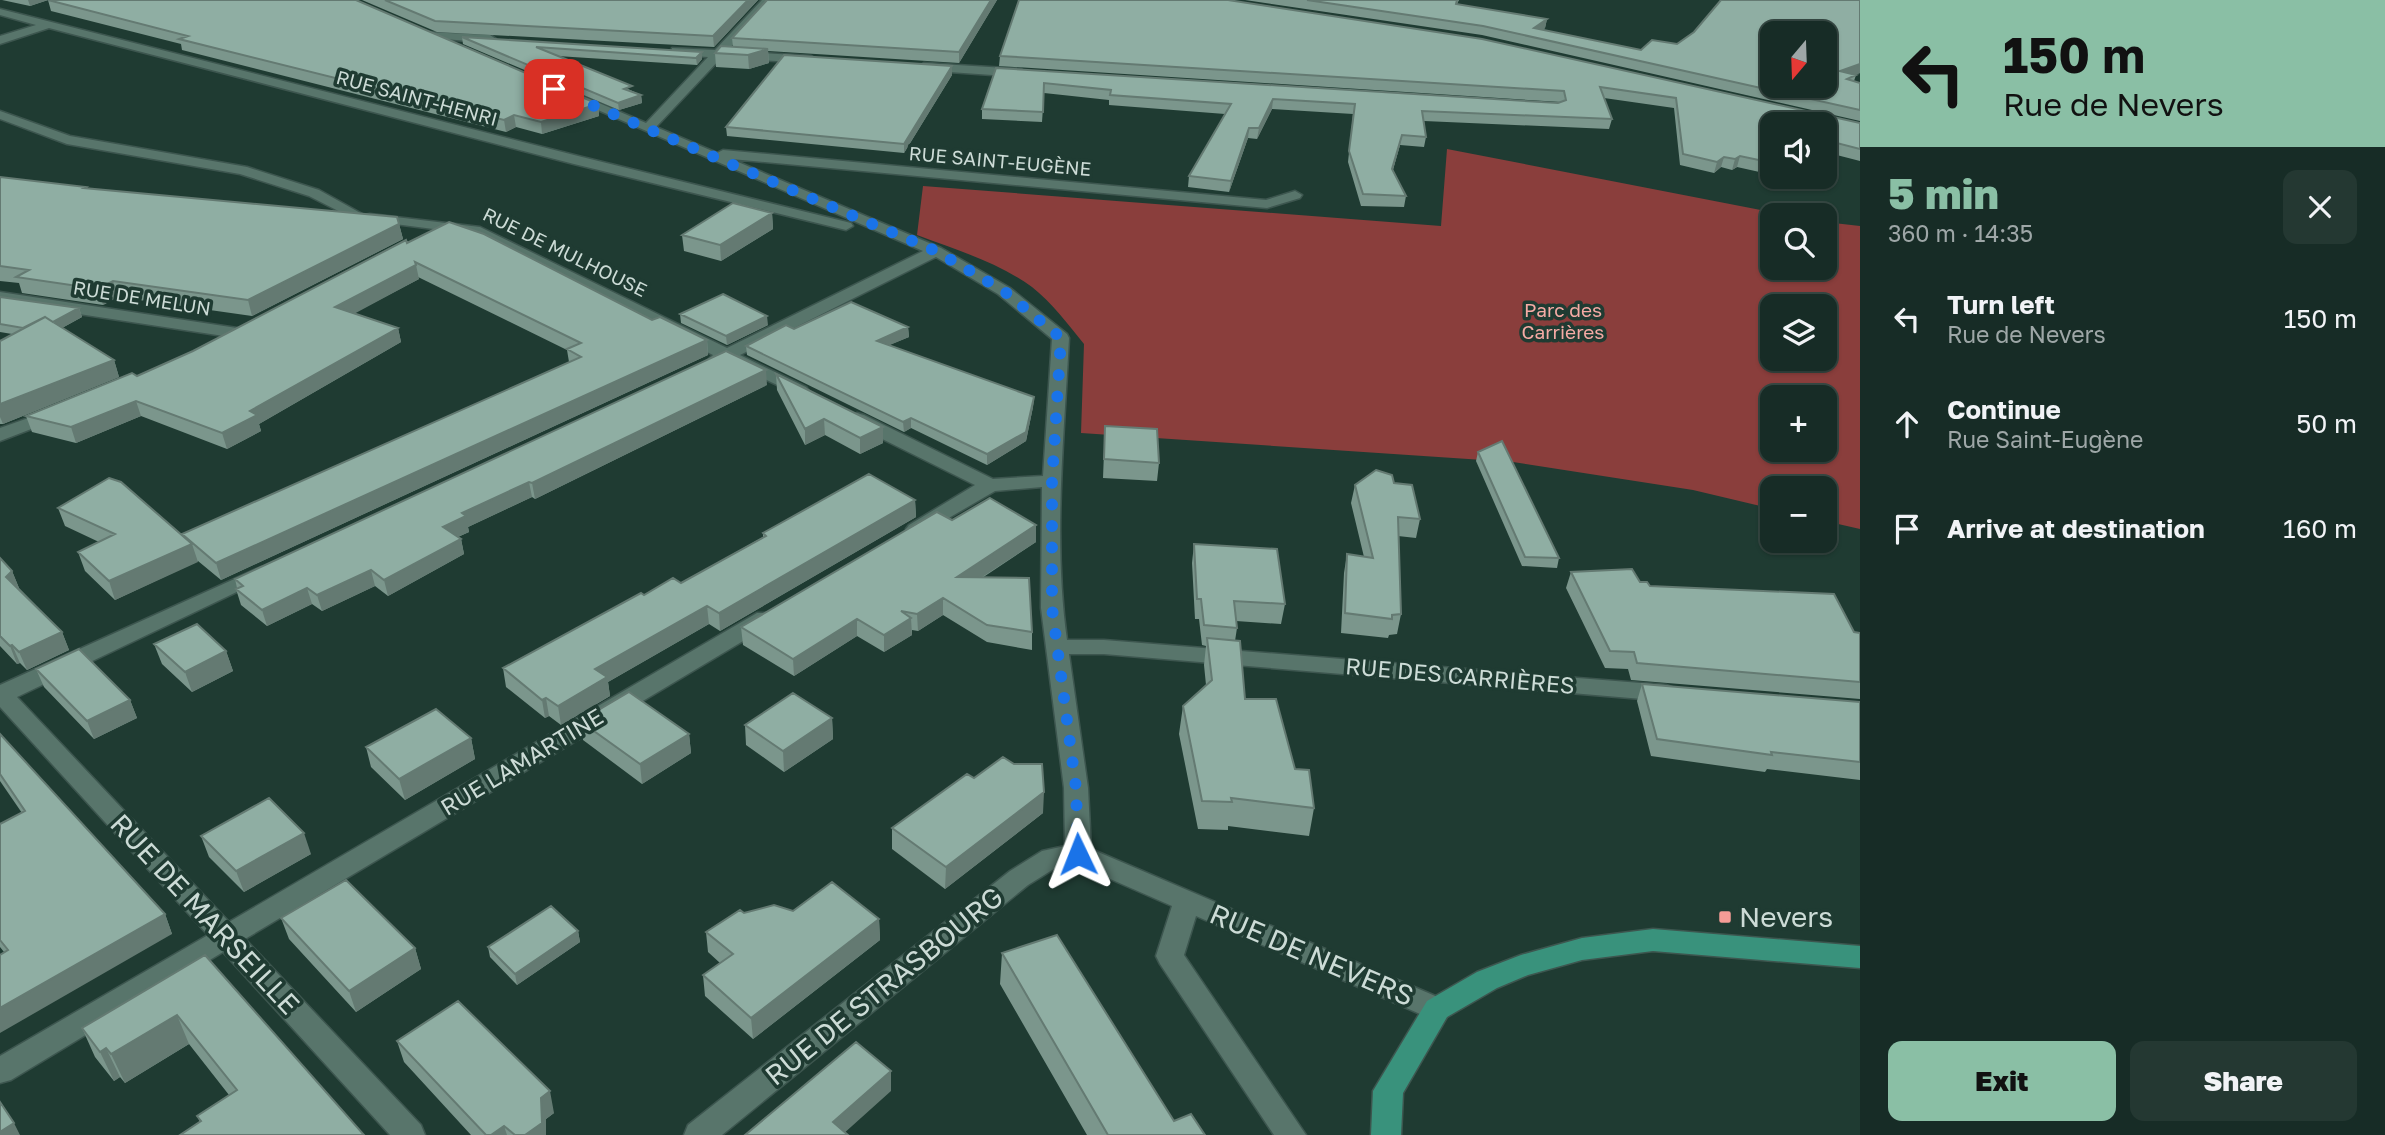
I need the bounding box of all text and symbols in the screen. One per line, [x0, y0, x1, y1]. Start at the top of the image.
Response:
north arrow [1760, 21, 1838, 98]
map controls [1760, 21, 1837, 553]
text: 150 m [2003, 25, 2145, 84]
icon: left [1888, 28, 1979, 119]
pin [524, 59, 584, 119]
street label: RUE SAINT-HENRI [334, 65, 500, 130]
icon: arrive [535, 70, 573, 108]
text: Rue de Nevers [2003, 85, 2224, 123]
button: sound [1760, 112, 1837, 189]
street label: RUE SAINT-EUGÈNE [908, 141, 1092, 180]
text: 5 min [1888, 168, 1999, 218]
button: close [2283, 170, 2357, 244]
street label: RUE DE MULHOUSE [479, 202, 651, 301]
button: search [1760, 203, 1837, 280]
text: 360 m · 14:35 [1888, 219, 2033, 247]
street label: RUE DE MELUN [72, 275, 213, 320]
text: Turn left [1947, 289, 2055, 320]
button: layers [1760, 294, 1837, 371]
park label: Parc des Carrières [1522, 298, 1604, 343]
icon: left [1888, 300, 1926, 338]
text: 150 m [2284, 303, 2357, 334]
text: Rue de Nevers [1947, 320, 2106, 348]
button: + [1760, 385, 1837, 462]
text: Continue [1947, 394, 2061, 425]
icon: ahead [1888, 405, 1926, 443]
text: 50 m [2296, 408, 2357, 439]
text: Rue Saint-Eugène [1947, 425, 2143, 453]
button: − [1760, 476, 1837, 553]
icon: arrive [1888, 510, 1926, 548]
text: Arrive at destination [1947, 513, 2205, 544]
text: 160 m [2283, 513, 2357, 544]
street label: RUE DES CARRIÈRES [1344, 651, 1576, 699]
street label: RUE LAMARTINE [435, 702, 608, 821]
street label: RUE DE MARSEILLE [104, 807, 307, 1021]
position arrow [1041, 817, 1115, 891]
street label: RUE DE STRASBOURG [758, 880, 1009, 1092]
street label: RUE DE NEVERS [1205, 897, 1419, 1012]
place label: Nevers [1739, 900, 1833, 933]
marker: Nevers [1717, 909, 1733, 925]
button: Exit [1888, 1041, 2116, 1121]
button: Share [2130, 1041, 2357, 1121]

